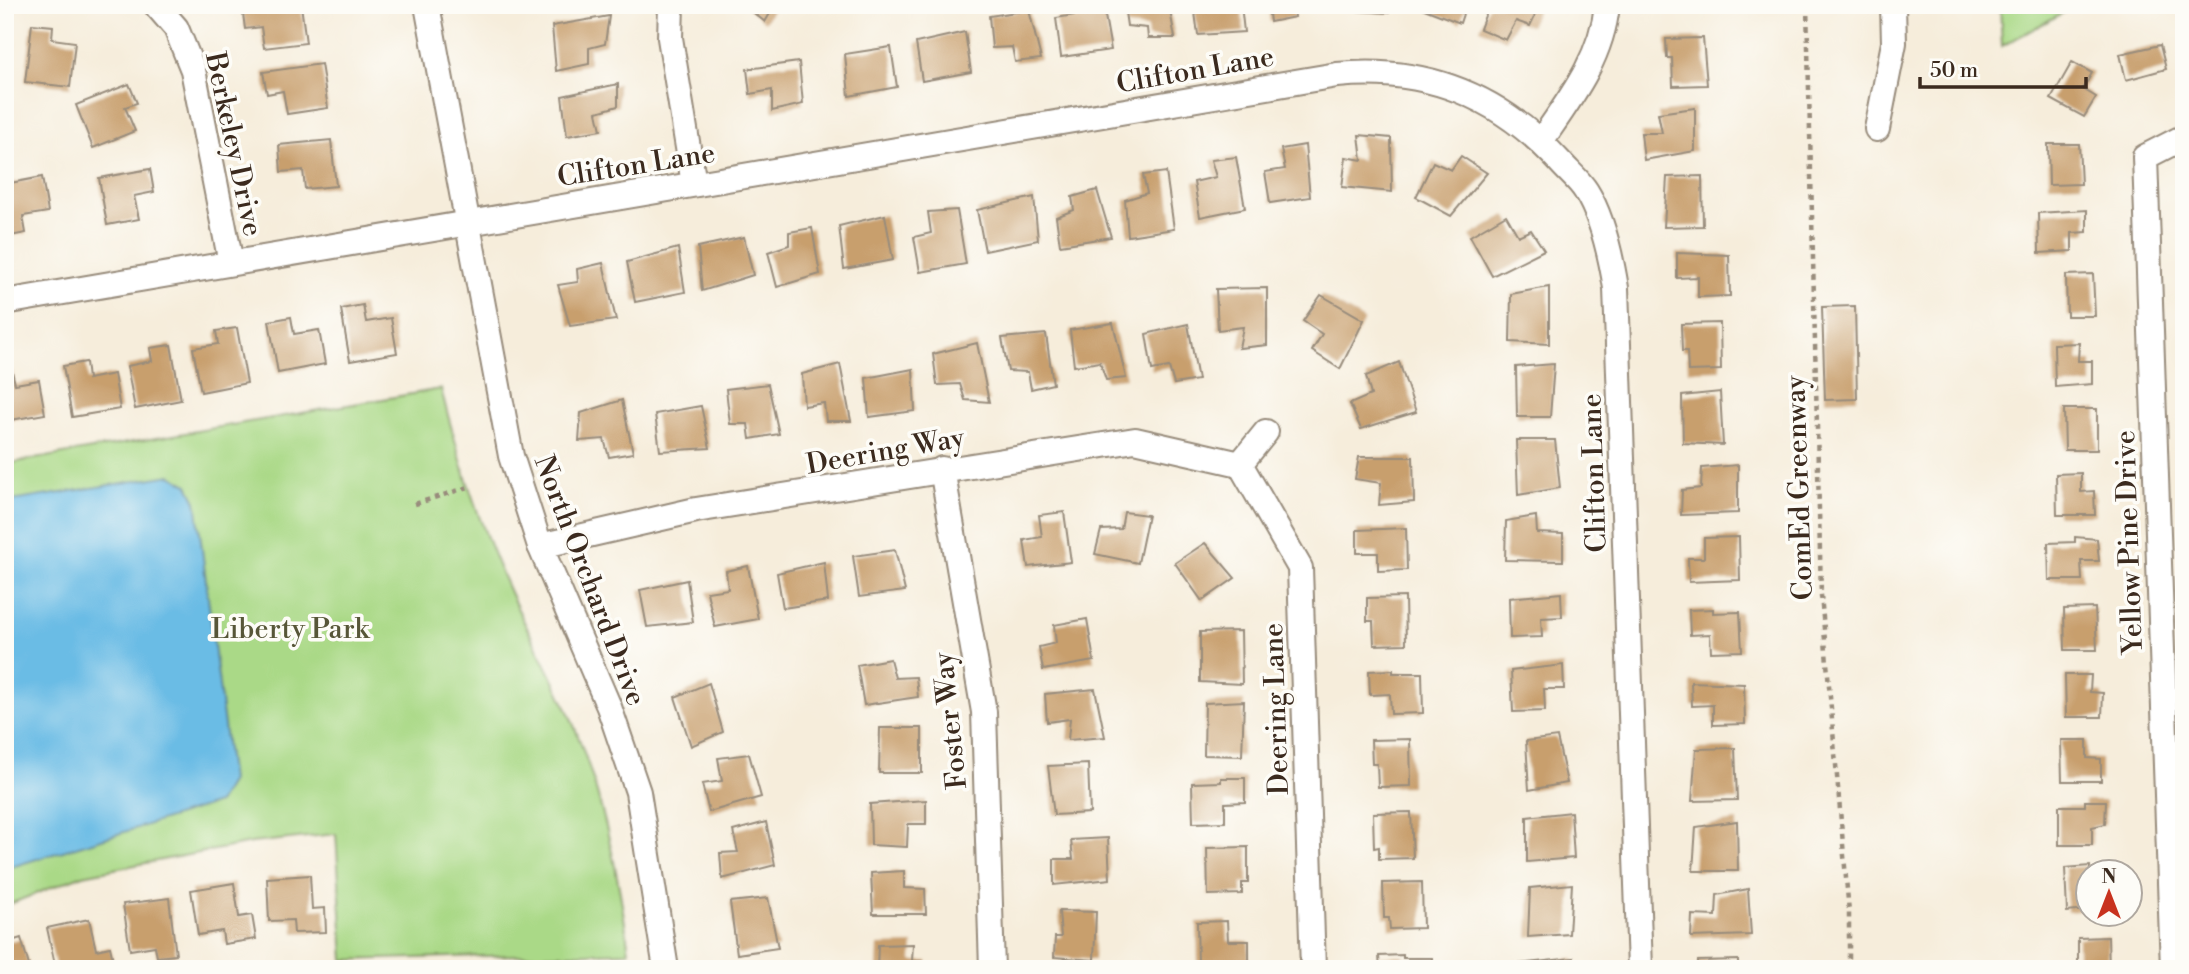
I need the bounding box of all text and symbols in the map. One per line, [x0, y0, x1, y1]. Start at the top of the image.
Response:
street label: Clifton Lane [1114, 39, 1277, 102]
scale bar [1920, 46, 2086, 90]
street label: Berkeley Drive [197, 48, 270, 239]
text: 50 m [1930, 58, 1978, 84]
street label: Clifton Lane [555, 136, 718, 195]
street label: ComEd Greenway [1778, 375, 1821, 601]
street label: Clifton Lane [1574, 393, 1615, 553]
street label: Deering Way [803, 420, 967, 483]
street label: Yellow Pine Drive [2108, 430, 2151, 656]
street label: North Orchard Drive [526, 451, 653, 711]
park label: Liberty Park [211, 612, 371, 647]
street label: Deering Lane [1256, 622, 1297, 796]
street label: Foster Way [926, 650, 975, 791]
north arrow [2074, 858, 2144, 928]
text: N [2101, 865, 2117, 889]

